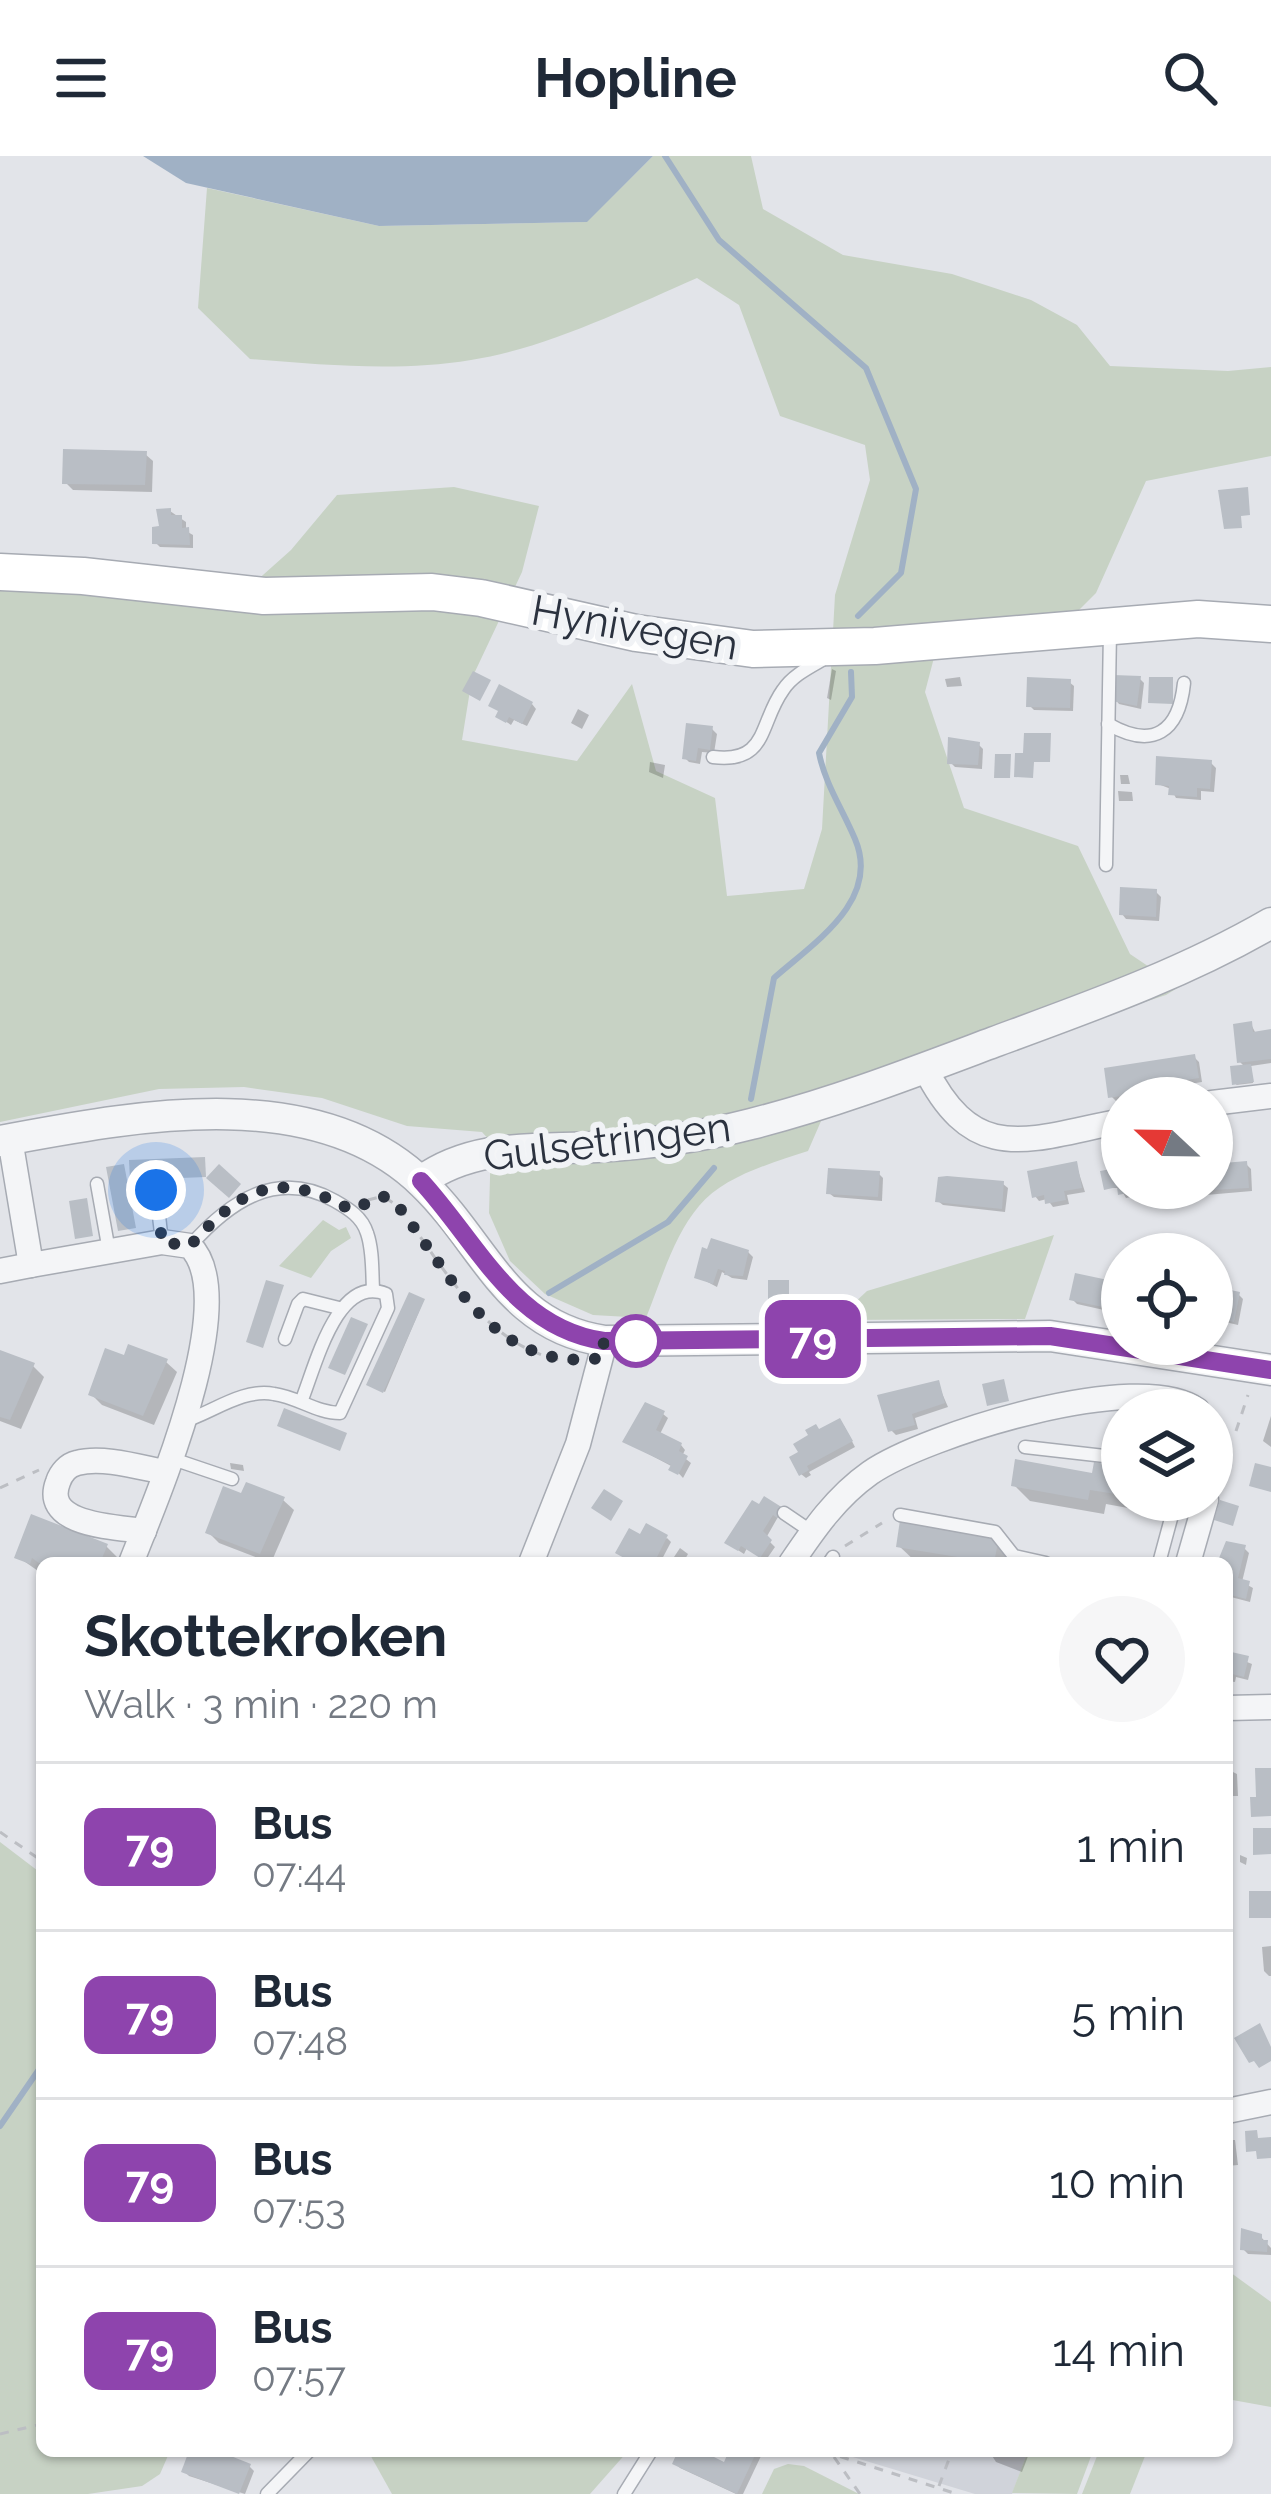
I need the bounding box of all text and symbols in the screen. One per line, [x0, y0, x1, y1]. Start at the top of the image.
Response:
icon: menu [48, 45, 114, 111]
icon: search [1157, 45, 1223, 111]
text: Hopline [534, 46, 737, 110]
street label: Hynivegen [528, 585, 742, 670]
north arrow [1101, 1077, 1233, 1209]
map controls [1101, 1077, 1233, 1521]
street label: Gulsetringen [481, 1102, 733, 1181]
your location [126, 1160, 186, 1220]
button: locate [1101, 1233, 1233, 1365]
line badge: 79 [759, 1300, 867, 1378]
text: 79 [789, 1314, 837, 1363]
unlabelled marker [611, 1316, 661, 1366]
button: layers [1101, 1389, 1233, 1521]
button: heart [1059, 1596, 1185, 1722]
text: Skottekroken [84, 1602, 448, 1669]
text: Walk · 3 min · 220 m [84, 1681, 438, 1727]
text: Bus [252, 1797, 333, 1850]
text: 1 min [1077, 1820, 1185, 1873]
text: 79 [126, 1822, 174, 1871]
text: 07:44 [252, 1850, 346, 1896]
text: Bus [252, 1965, 333, 2018]
text: 5 min [1072, 1988, 1185, 2041]
text: 79 [126, 1990, 174, 2039]
text: 07:48 [252, 2018, 348, 2064]
text: Bus [252, 2133, 333, 2186]
text: 10 min [1049, 2156, 1185, 2209]
text: 79 [126, 2158, 174, 2207]
text: 07:53 [252, 2186, 346, 2232]
text: Bus [252, 2301, 333, 2354]
text: 14 min [1052, 2324, 1185, 2377]
text: 79 [126, 2326, 174, 2375]
text: 07:57 [252, 2354, 346, 2400]

